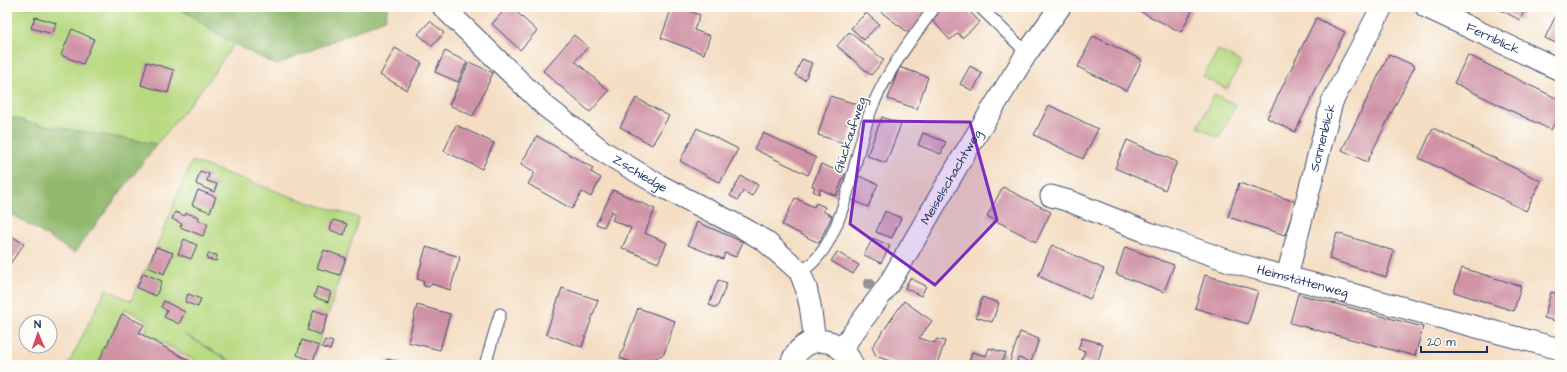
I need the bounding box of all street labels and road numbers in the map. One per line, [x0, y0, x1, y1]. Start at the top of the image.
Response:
street label: Fernblick [1463, 18, 1523, 59]
street label: Glückaufweg [829, 94, 872, 176]
street label: Sonnenblick [1305, 102, 1340, 174]
street label: Meiselschachtweg [916, 126, 987, 228]
street label: Zschiedge [609, 150, 671, 197]
street label: Heimstättenweg [1255, 260, 1351, 303]

